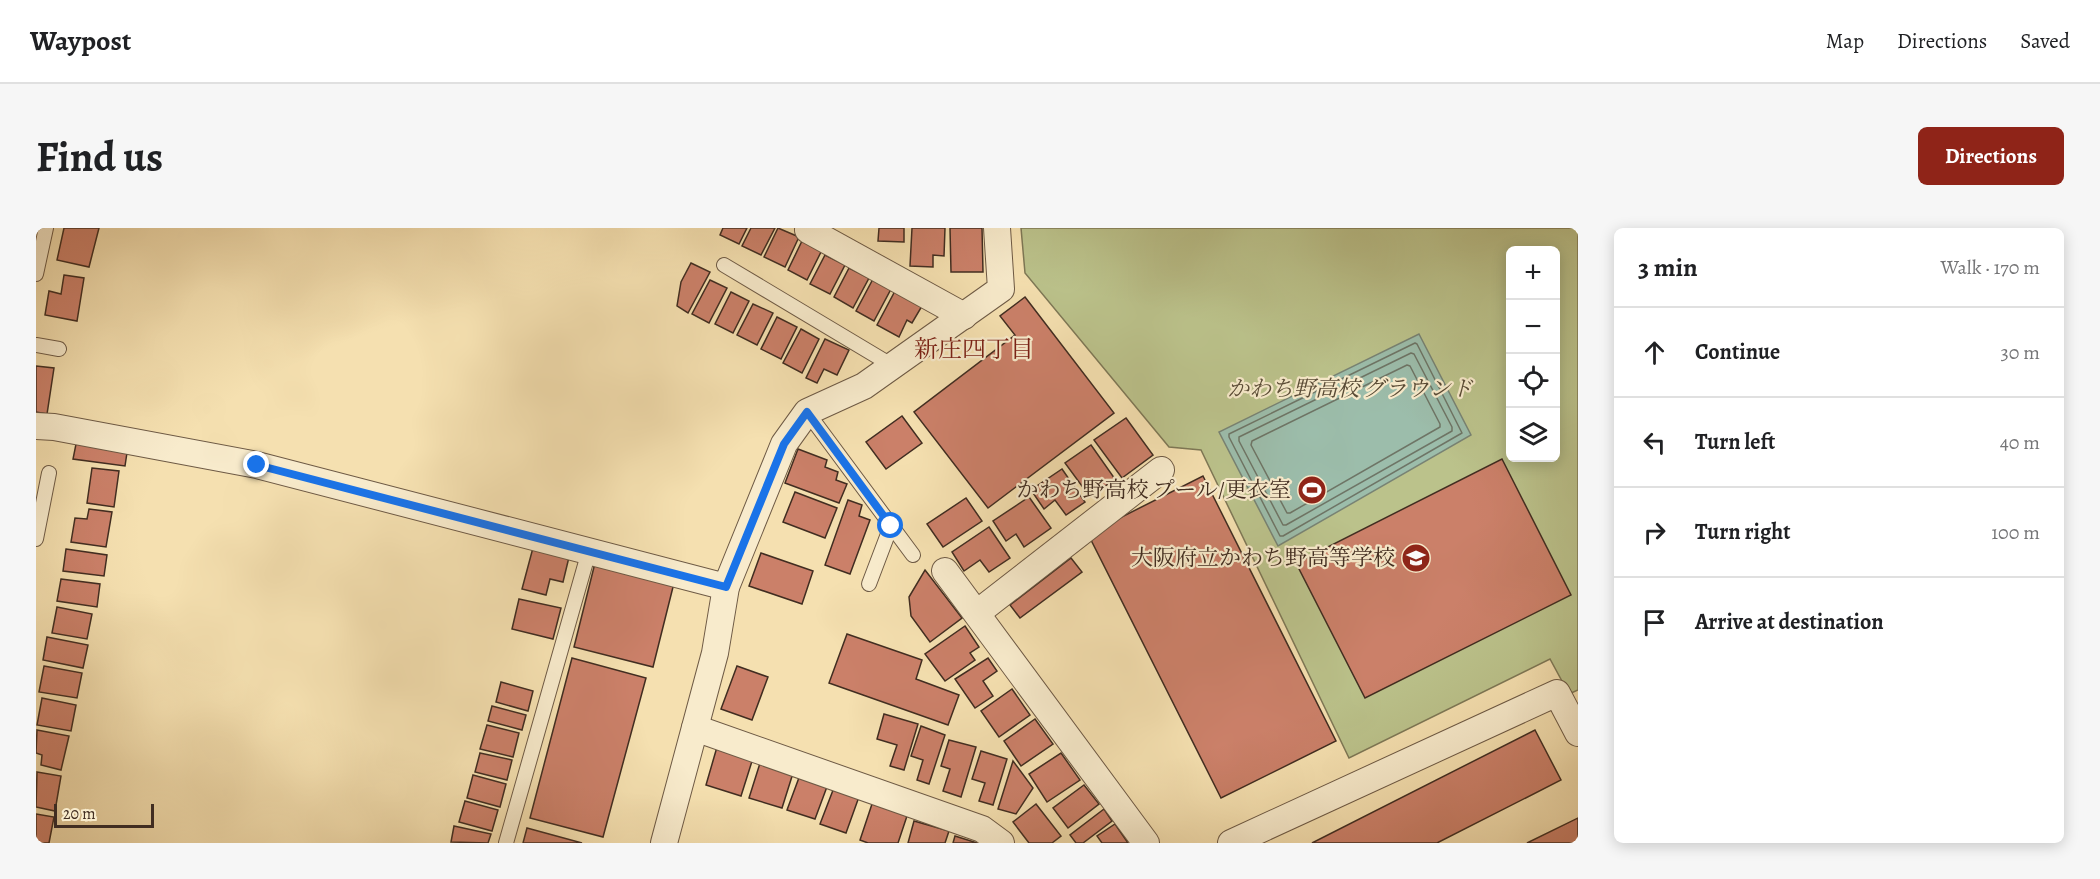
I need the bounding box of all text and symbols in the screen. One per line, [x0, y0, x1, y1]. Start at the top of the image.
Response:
text: Waypost [30, 22, 131, 60]
text: Map [1826, 27, 1864, 55]
text: Directions [1897, 27, 1987, 55]
text: Saved [2020, 27, 2070, 55]
button: Directions [1918, 127, 2064, 185]
text: Find us [36, 128, 163, 185]
map controls [1506, 246, 1560, 462]
button: + [1506, 246, 1560, 300]
text: 3 min [1638, 250, 1698, 285]
text: Walk · 170 m [1940, 254, 2040, 281]
button: − [1506, 300, 1560, 354]
district label: 新庄四丁目 [914, 333, 1034, 365]
icon: ahead [1638, 336, 1671, 369]
text: Continue [1695, 337, 1780, 367]
text: 30 m [2000, 339, 2040, 366]
button: locate [1506, 354, 1560, 408]
park label: かわち野高校 グラウンド [1227, 374, 1474, 404]
button: layers [1506, 408, 1560, 462]
icon: left [1638, 426, 1671, 459]
text: Turn left [1695, 427, 1775, 457]
text: 40 m [2000, 429, 2040, 456]
route end [243, 451, 269, 477]
sports icon: かわち野高校 プール/更衣室 [1296, 474, 1328, 506]
place label: かわち野高校 プール/更衣室 [1017, 475, 1291, 505]
route start [877, 512, 903, 538]
icon: right [1638, 516, 1671, 549]
text: Turn right [1695, 517, 1791, 547]
text: 100 m [1991, 519, 2040, 546]
school or university icon: 大阪府立かわち野高等学校 [1400, 542, 1432, 574]
place label: 大阪府立かわち野高等学校 [1131, 543, 1395, 573]
icon: arrive [1638, 606, 1671, 639]
text: Arrive at destination [1695, 607, 1884, 637]
scale bar [54, 801, 154, 828]
text: 20 m [63, 803, 96, 825]

